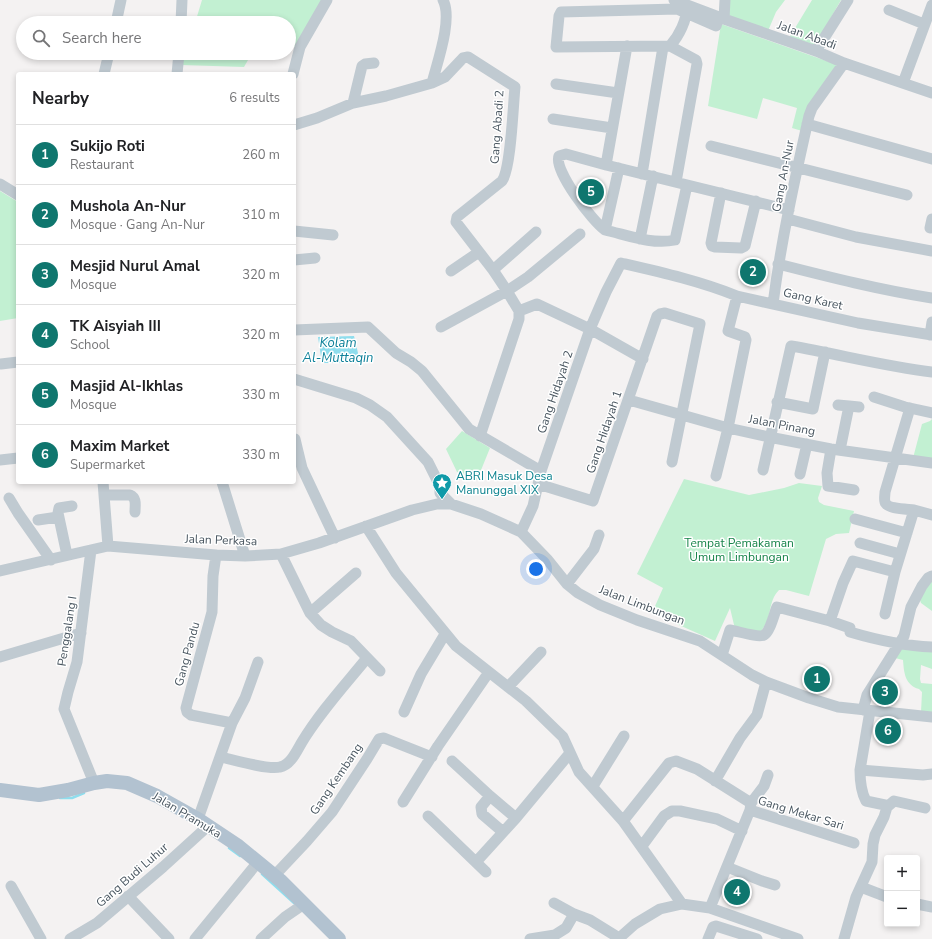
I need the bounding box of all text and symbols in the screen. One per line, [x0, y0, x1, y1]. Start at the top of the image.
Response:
search box [16, 16, 296, 60]
street label: Jalan Abadi [774, 17, 839, 53]
icon: search [30, 27, 52, 49]
text: Search here [62, 28, 142, 48]
text: Nearby [32, 87, 89, 110]
text: 6 results [229, 89, 280, 107]
street label: Gang Abadi 2 [486, 89, 508, 165]
text: Sukijo Roti [70, 136, 145, 156]
street label: Gang An-Nur [768, 138, 798, 213]
text: 1 [41, 146, 49, 164]
text: 260 m [242, 146, 280, 164]
text: Restaurant [70, 156, 134, 174]
pin: 5 [578, 177, 604, 207]
text: Mushola An-Nur [70, 196, 186, 216]
text: 2 [41, 206, 49, 224]
text: 310 m [242, 206, 280, 224]
text: Mosque · Gang An-Nur [70, 216, 205, 234]
text: Mesjid Nurul Amal [70, 256, 200, 276]
pin: 2 [740, 257, 766, 287]
text: 3 [41, 266, 49, 284]
text: 320 m [242, 266, 280, 284]
text: Mosque [70, 276, 116, 294]
street label: Gang Karet [782, 284, 845, 314]
text: TK Aisyiah III [70, 316, 161, 336]
text: 4 [41, 326, 49, 344]
text: 320 m [242, 326, 280, 344]
water label: Kolam Al-Muttaqin [302, 334, 373, 367]
text: School [70, 336, 110, 354]
street label: Gang Hidayah 2 [533, 348, 577, 436]
text: Masjid Al-Ikhlas [70, 376, 183, 396]
text: 5 [41, 386, 49, 404]
text: 330 m [242, 386, 280, 404]
street label: Gang Hidayah 1 [582, 388, 626, 476]
text: Mosque [70, 396, 116, 414]
street label: Jalan Pinang [746, 411, 817, 439]
text: Maxim Market [70, 436, 169, 456]
text: 6 [41, 446, 49, 464]
text: 330 m [242, 446, 280, 464]
text: Supermarket [70, 456, 145, 474]
place label: ABRI Masuk Desa Manunggal XIX [456, 468, 553, 498]
place icon: ABRI Masuk Desa Manunggal XIX [431, 472, 453, 500]
street label: Jalan Perkasa [183, 531, 258, 549]
park label: Tempat Pemakaman Umum Limbungan [684, 535, 794, 565]
your location [526, 559, 546, 579]
street label: Jalan Limbungan [596, 581, 687, 629]
street label: Penggalang I [54, 595, 80, 667]
street label: Gang Pandu [171, 620, 203, 688]
pin: 1 [804, 664, 830, 694]
pin: 3 [872, 677, 898, 707]
pin: 6 [875, 716, 901, 746]
street label: Gang Kembang [306, 740, 366, 818]
street label: Jalan Pramuka [149, 788, 224, 842]
street label: Gang Mekar Sari [756, 792, 846, 834]
street label: Gang Budi Luhur [93, 839, 172, 911]
map controls [884, 855, 920, 927]
button: + [884, 855, 920, 891]
pin: 4 [724, 877, 750, 907]
button: − [884, 891, 920, 927]

